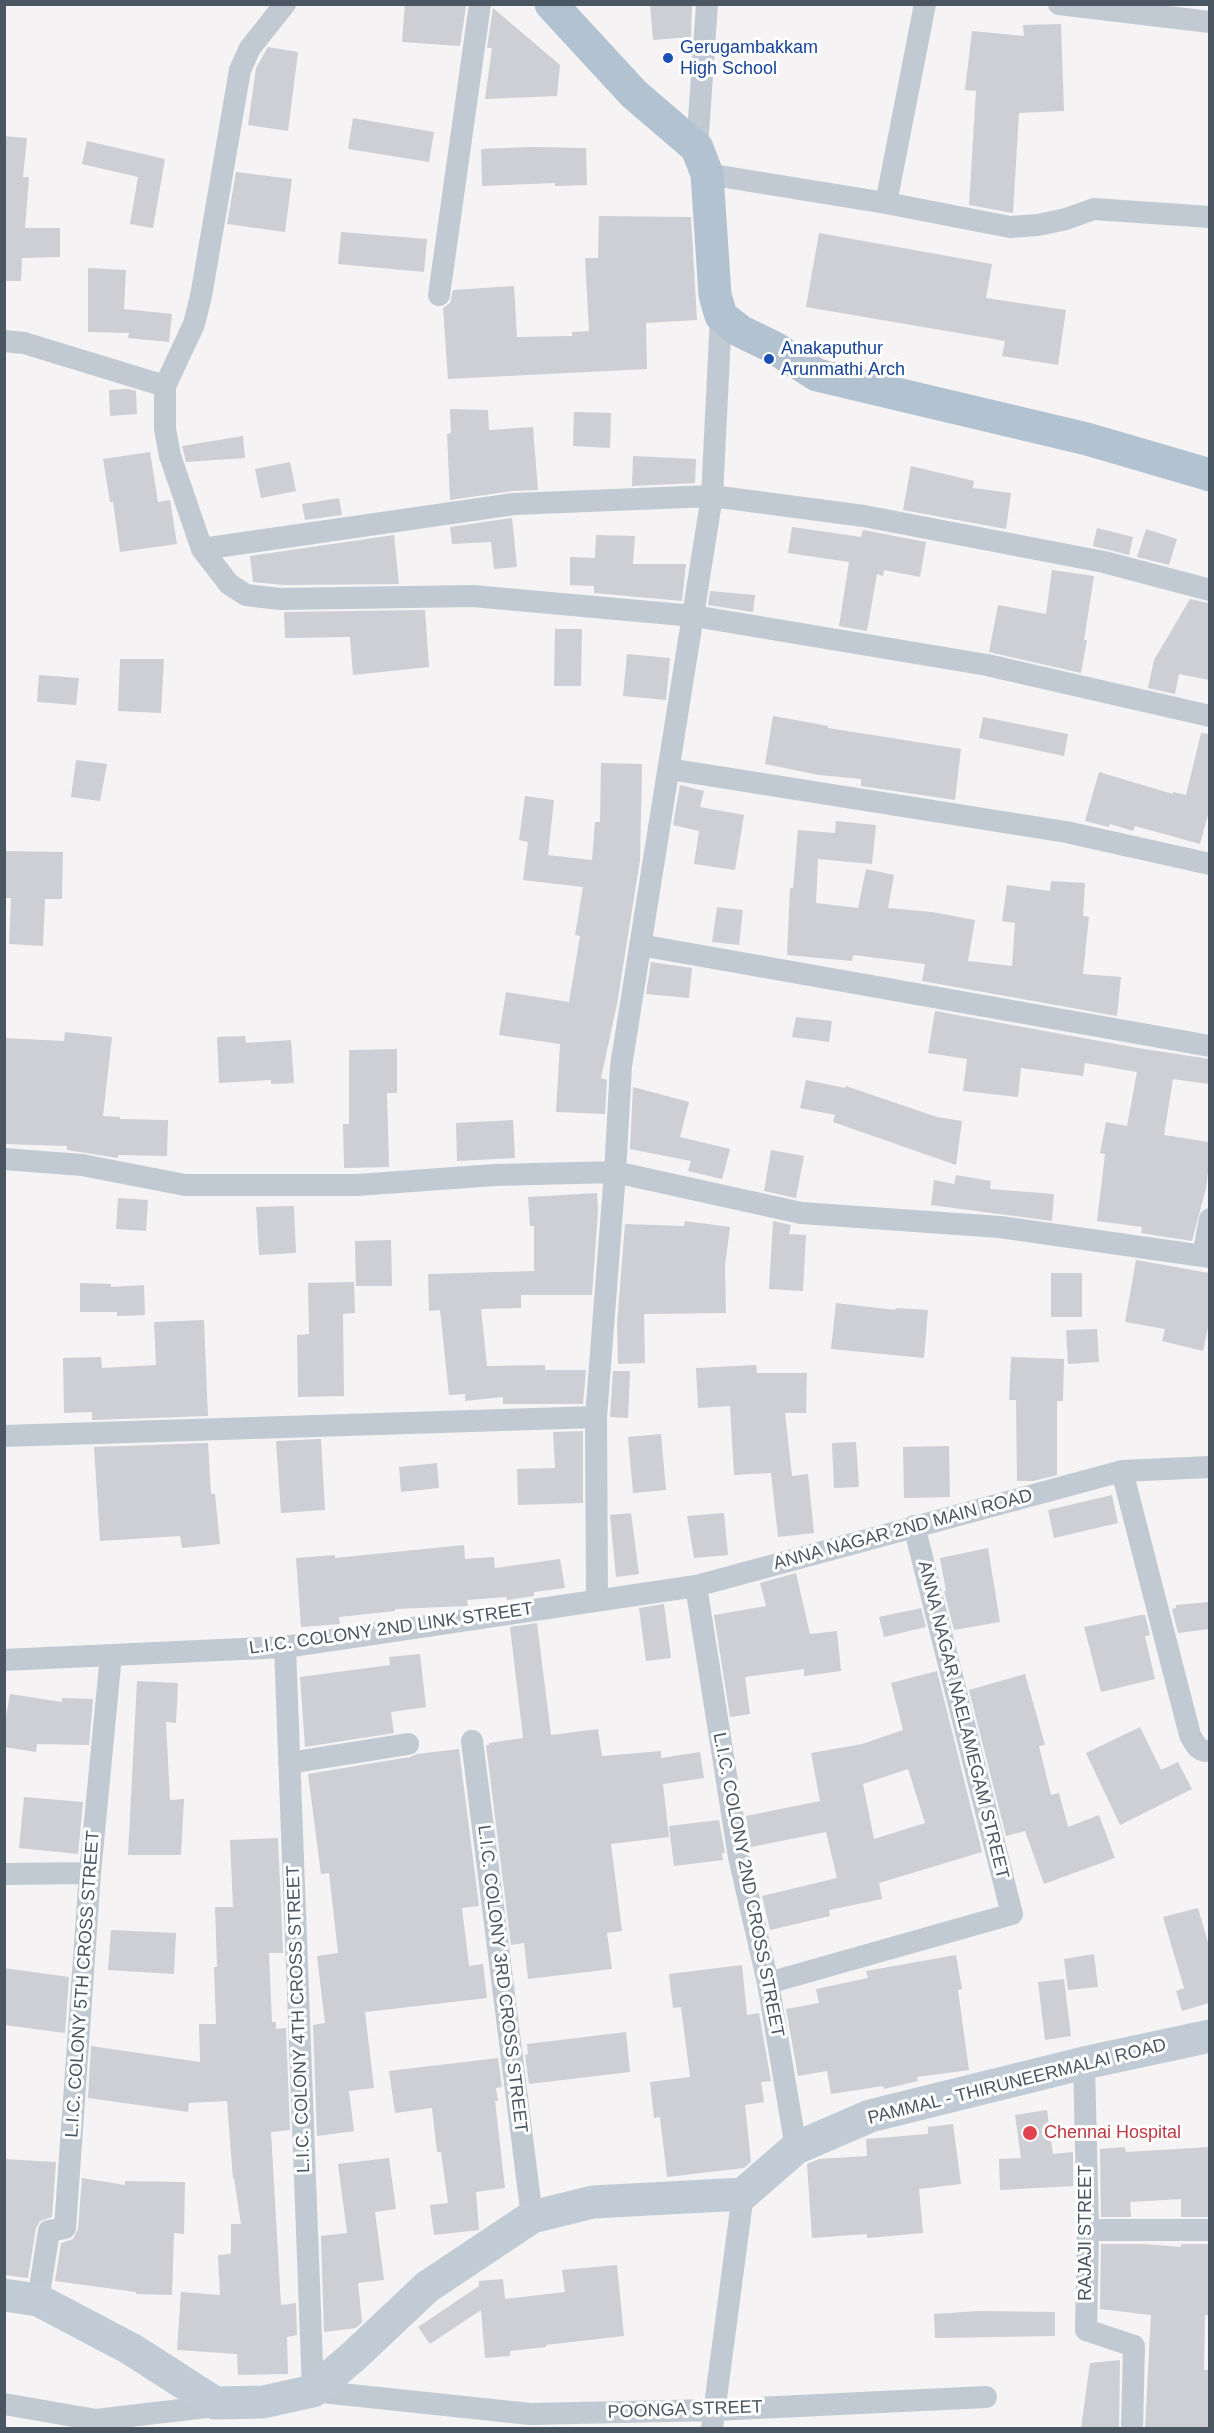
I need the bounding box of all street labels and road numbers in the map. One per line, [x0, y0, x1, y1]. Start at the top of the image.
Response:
street label: ANNA NAGAR 2ND MAIN ROAD [771, 1485, 1035, 1575]
street label: ANNA NAGAR NAELAMEGAM STREET [913, 1559, 1013, 1881]
street label: L.I.C. COLONY 2ND LINK STREET [248, 1598, 534, 1660]
street label: L.I.C. COLONY 2ND CROSS STREET [708, 1731, 788, 2039]
street label: L.I.C. COLONY 3RD CROSS STREET [472, 1824, 532, 2134]
street label: L.I.C. COLONY 5TH CROSS STREET [61, 1830, 105, 2138]
street label: L.I.C. COLONY 4TH CROSS STREET [283, 1865, 315, 2173]
street label: PAMMAL - THIRUNEERMALAI ROAD [866, 2034, 1168, 2130]
street label: RAJAJI STREET [1075, 2165, 1097, 2301]
street label: POONGA STREET [607, 2397, 763, 2423]

